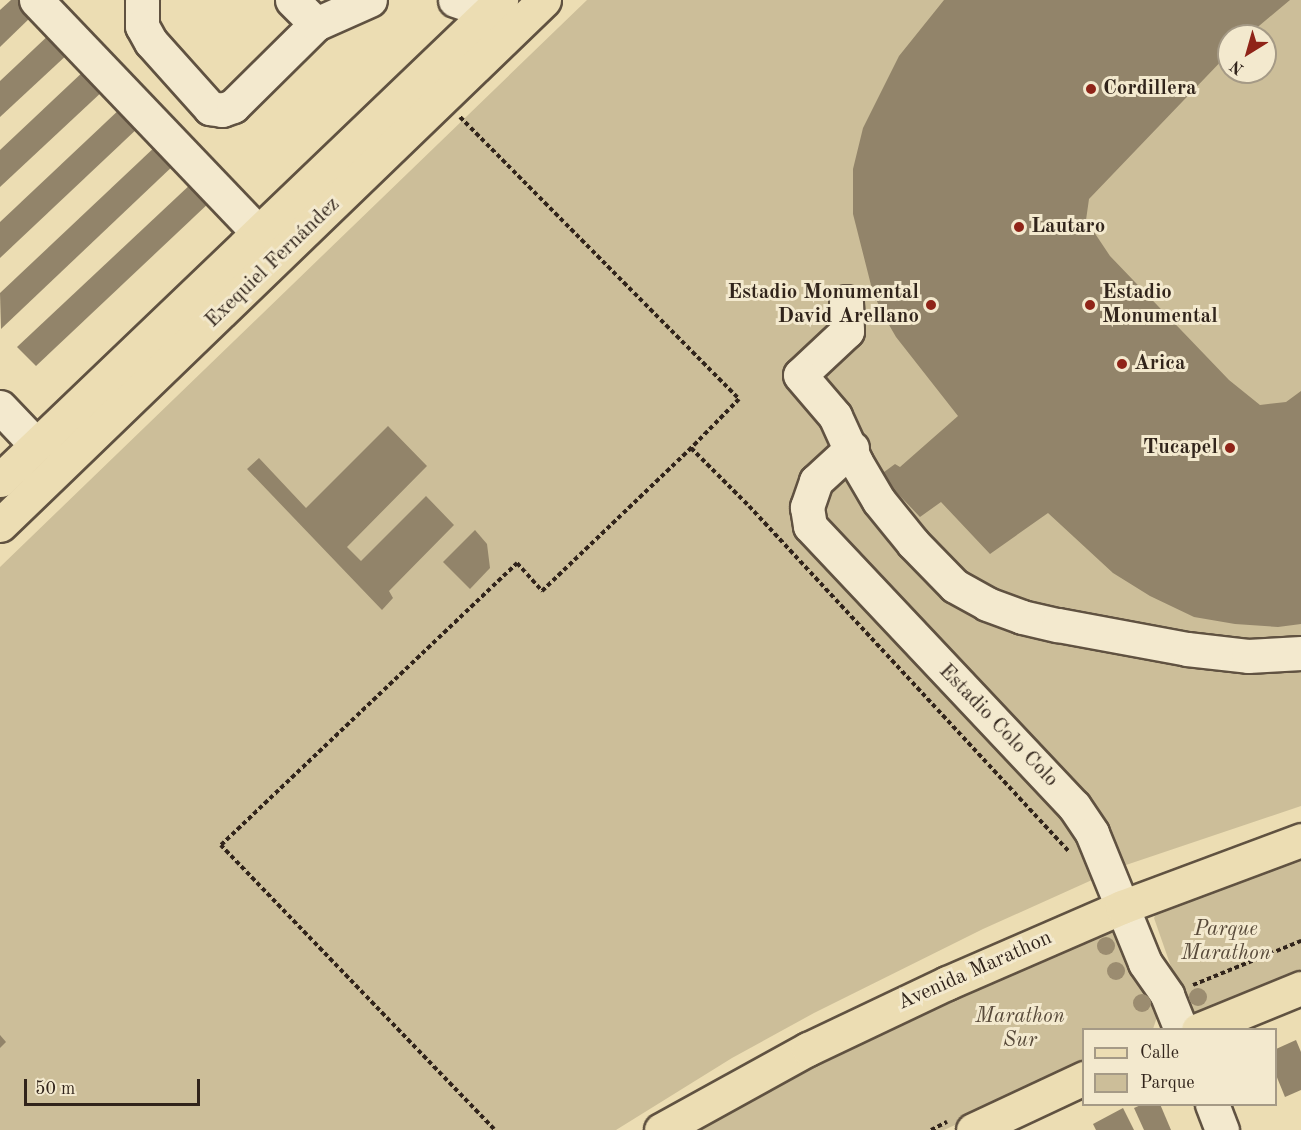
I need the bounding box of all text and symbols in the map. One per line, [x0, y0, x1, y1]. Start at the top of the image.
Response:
north arrow [1217, 24, 1277, 84]
text: N [1228, 57, 1247, 77]
place label: Cordillera [1103, 76, 1197, 102]
marker: Cordillera [1084, 82, 1098, 96]
street label: Exequiel Fernández [201, 192, 345, 334]
place label: Lautaro [1031, 214, 1105, 240]
marker: Lautaro [1012, 220, 1026, 234]
place label: Estadio Monumental David Arellano [728, 280, 919, 330]
place label: Estadio Monumental [1102, 280, 1218, 330]
marker: Estadio Monumental David Arellano [924, 298, 938, 312]
marker: Estadio Monumental [1083, 298, 1097, 312]
place label: Arica [1134, 351, 1186, 377]
marker: Arica [1115, 357, 1129, 371]
place label: Tucapel [1143, 435, 1218, 461]
marker: Tucapel [1223, 441, 1237, 455]
street label: Estadio Colo Colo [933, 659, 1063, 793]
park label: Parque Marathon [1181, 917, 1271, 967]
street label: Avenida Marathon [894, 926, 1056, 1016]
park label: Marathon Sur [975, 1004, 1065, 1054]
legend [1082, 1028, 1277, 1106]
text: Calle [1140, 1044, 1179, 1062]
scale bar [27, 1067, 202, 1105]
text: Parque [1140, 1074, 1195, 1092]
text: 50 m [35, 1080, 75, 1098]

